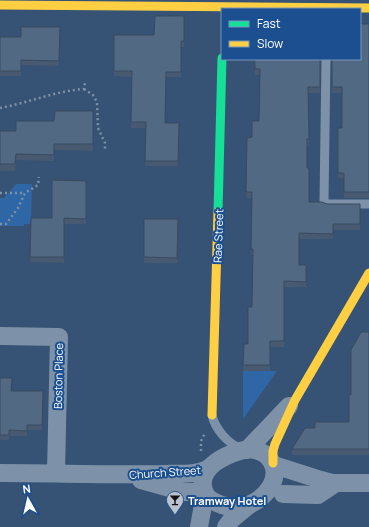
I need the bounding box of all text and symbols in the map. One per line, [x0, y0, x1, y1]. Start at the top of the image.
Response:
legend [221, 8, 361, 60]
text: Fast [257, 15, 281, 32]
text: Slow [257, 35, 283, 52]
street label: Rae Street [210, 209, 226, 263]
street label: Boston Place [50, 342, 66, 409]
street label: Church Street [129, 462, 201, 482]
north arrow [8, 479, 48, 519]
text: N [22, 481, 32, 497]
bar icon: Tramway Hotel [165, 490, 185, 515]
place label: Tramway Hotel [188, 493, 266, 508]

